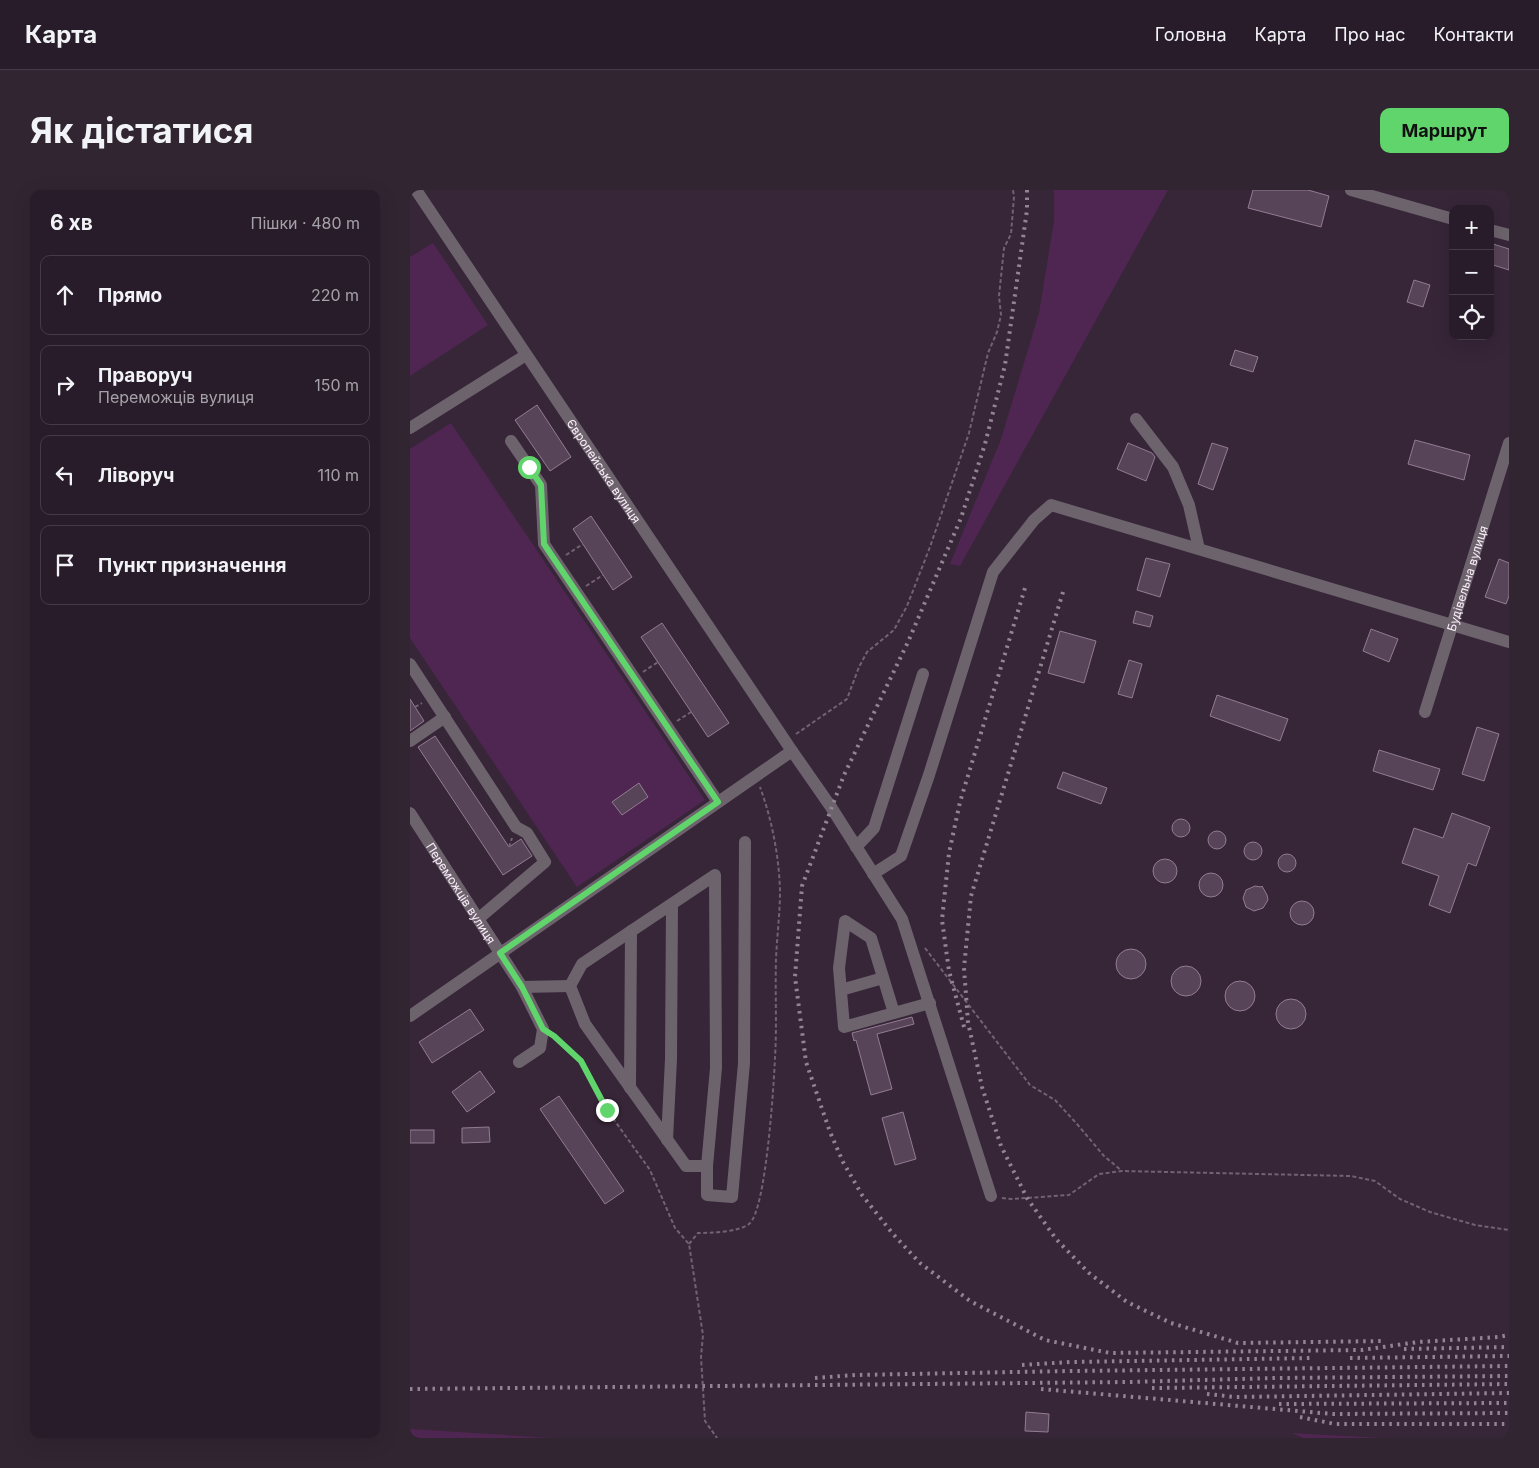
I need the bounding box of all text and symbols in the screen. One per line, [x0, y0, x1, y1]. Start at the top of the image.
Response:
text: Карта [25, 20, 97, 49]
text: Головна [1155, 24, 1227, 45]
text: Карта [1255, 24, 1306, 45]
text: Про нас [1334, 24, 1406, 45]
text: Контакти [1434, 24, 1514, 45]
button: Маршрут [1380, 108, 1509, 153]
text: Як дістатися [30, 109, 254, 151]
map controls [1449, 205, 1494, 340]
button: + [1449, 205, 1494, 250]
text: 6 хв [50, 210, 93, 235]
text: Пішки · 480 m [250, 213, 360, 233]
button: − [1449, 250, 1494, 295]
icon: ahead [51, 281, 79, 309]
text: Прямо [98, 284, 162, 307]
text: 220 m [311, 285, 359, 305]
button: locate [1449, 295, 1494, 340]
text: Праворуч [98, 364, 192, 387]
icon: right [51, 371, 79, 399]
text: 150 m [314, 375, 359, 395]
text: Переможців вулиця [98, 387, 254, 407]
street label: Європейська вулиця [564, 416, 644, 526]
route start [518, 456, 541, 479]
icon: left [51, 461, 79, 489]
text: Ліворуч [98, 464, 174, 487]
text: 110 m [317, 465, 359, 485]
street label: Будівельна вулиця [1443, 524, 1490, 633]
icon: arrive [51, 551, 79, 579]
text: Пункт призначення [98, 554, 286, 577]
street label: Переможців вулиця [423, 840, 499, 946]
route end [596, 1099, 619, 1122]

